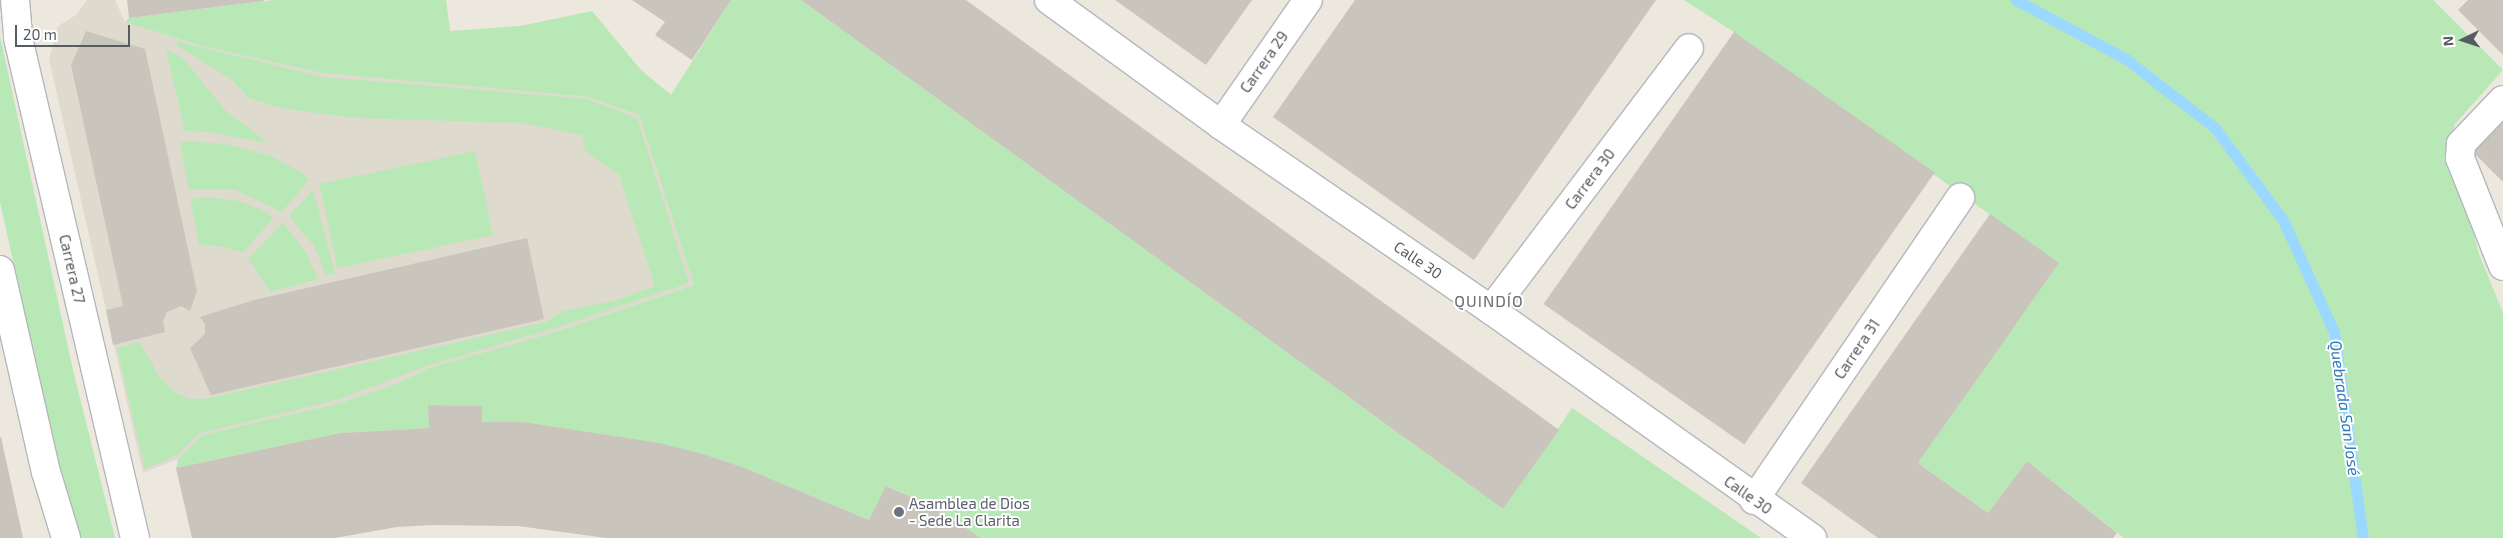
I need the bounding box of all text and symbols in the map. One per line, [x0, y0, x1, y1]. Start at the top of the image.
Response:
scale bar [18, 15, 132, 47]
north arrow [2438, 15, 2488, 65]
text: 20 m [23, 25, 57, 43]
street label: Carrera 29 [1236, 28, 1292, 96]
text: N [2439, 35, 2456, 47]
street label: Carrera 30 [1561, 145, 1619, 213]
street label: Carrera 27 [55, 233, 89, 305]
street label: Calle 30 [1390, 237, 1446, 283]
district label: QUINDÍO [1453, 291, 1525, 311]
street label: Carrera 31 [1830, 316, 1884, 382]
water label: Quebrada San José [2326, 339, 2364, 477]
street label: Calle 30 [1721, 472, 1775, 518]
place label: Asamblea de Dios - Sede La Clarita [909, 494, 1030, 529]
marker: Asamblea de Dios - Sede La Clarita [893, 506, 905, 518]

